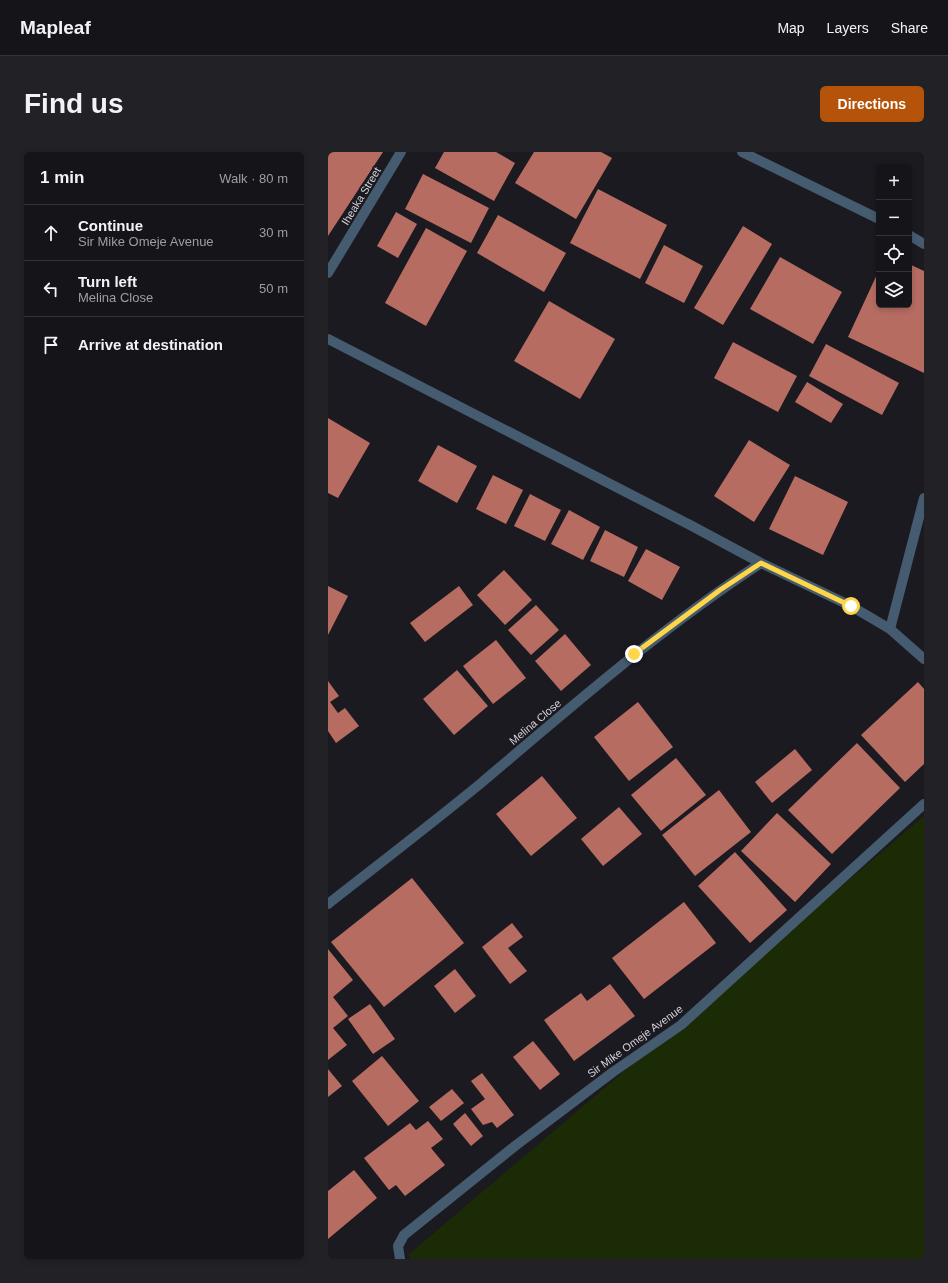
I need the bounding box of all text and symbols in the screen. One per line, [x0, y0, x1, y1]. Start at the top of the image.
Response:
text: Mapleaf [20, 17, 91, 38]
text: Map [777, 20, 805, 36]
text: Layers [827, 20, 869, 36]
text: Share [891, 20, 928, 36]
button: Directions [820, 86, 924, 122]
text: Find us [24, 88, 124, 119]
map controls [876, 164, 912, 308]
button: + [876, 164, 912, 200]
street label: Iheaka Street [339, 165, 383, 227]
text: 1 min [40, 168, 84, 187]
text: Walk · 80 m [219, 171, 288, 186]
button: − [876, 200, 912, 236]
text: Continue [78, 217, 143, 234]
icon: ahead [40, 222, 62, 244]
text: 30 m [259, 225, 288, 240]
text: Sir Mike Omeje Avenue [78, 234, 214, 249]
button: locate [876, 236, 912, 272]
button: layers [876, 272, 912, 308]
text: Turn left [78, 273, 137, 290]
icon: left [40, 278, 62, 300]
text: 50 m [259, 281, 288, 296]
text: Melina Close [78, 290, 153, 305]
icon: arrive [40, 334, 62, 356]
text: Arrive at destination [78, 336, 223, 353]
route start [842, 597, 860, 615]
route end [625, 645, 643, 663]
street label: Melina Close [507, 697, 563, 747]
street label: Sir Mike Omeje Avenue [585, 1002, 685, 1080]

